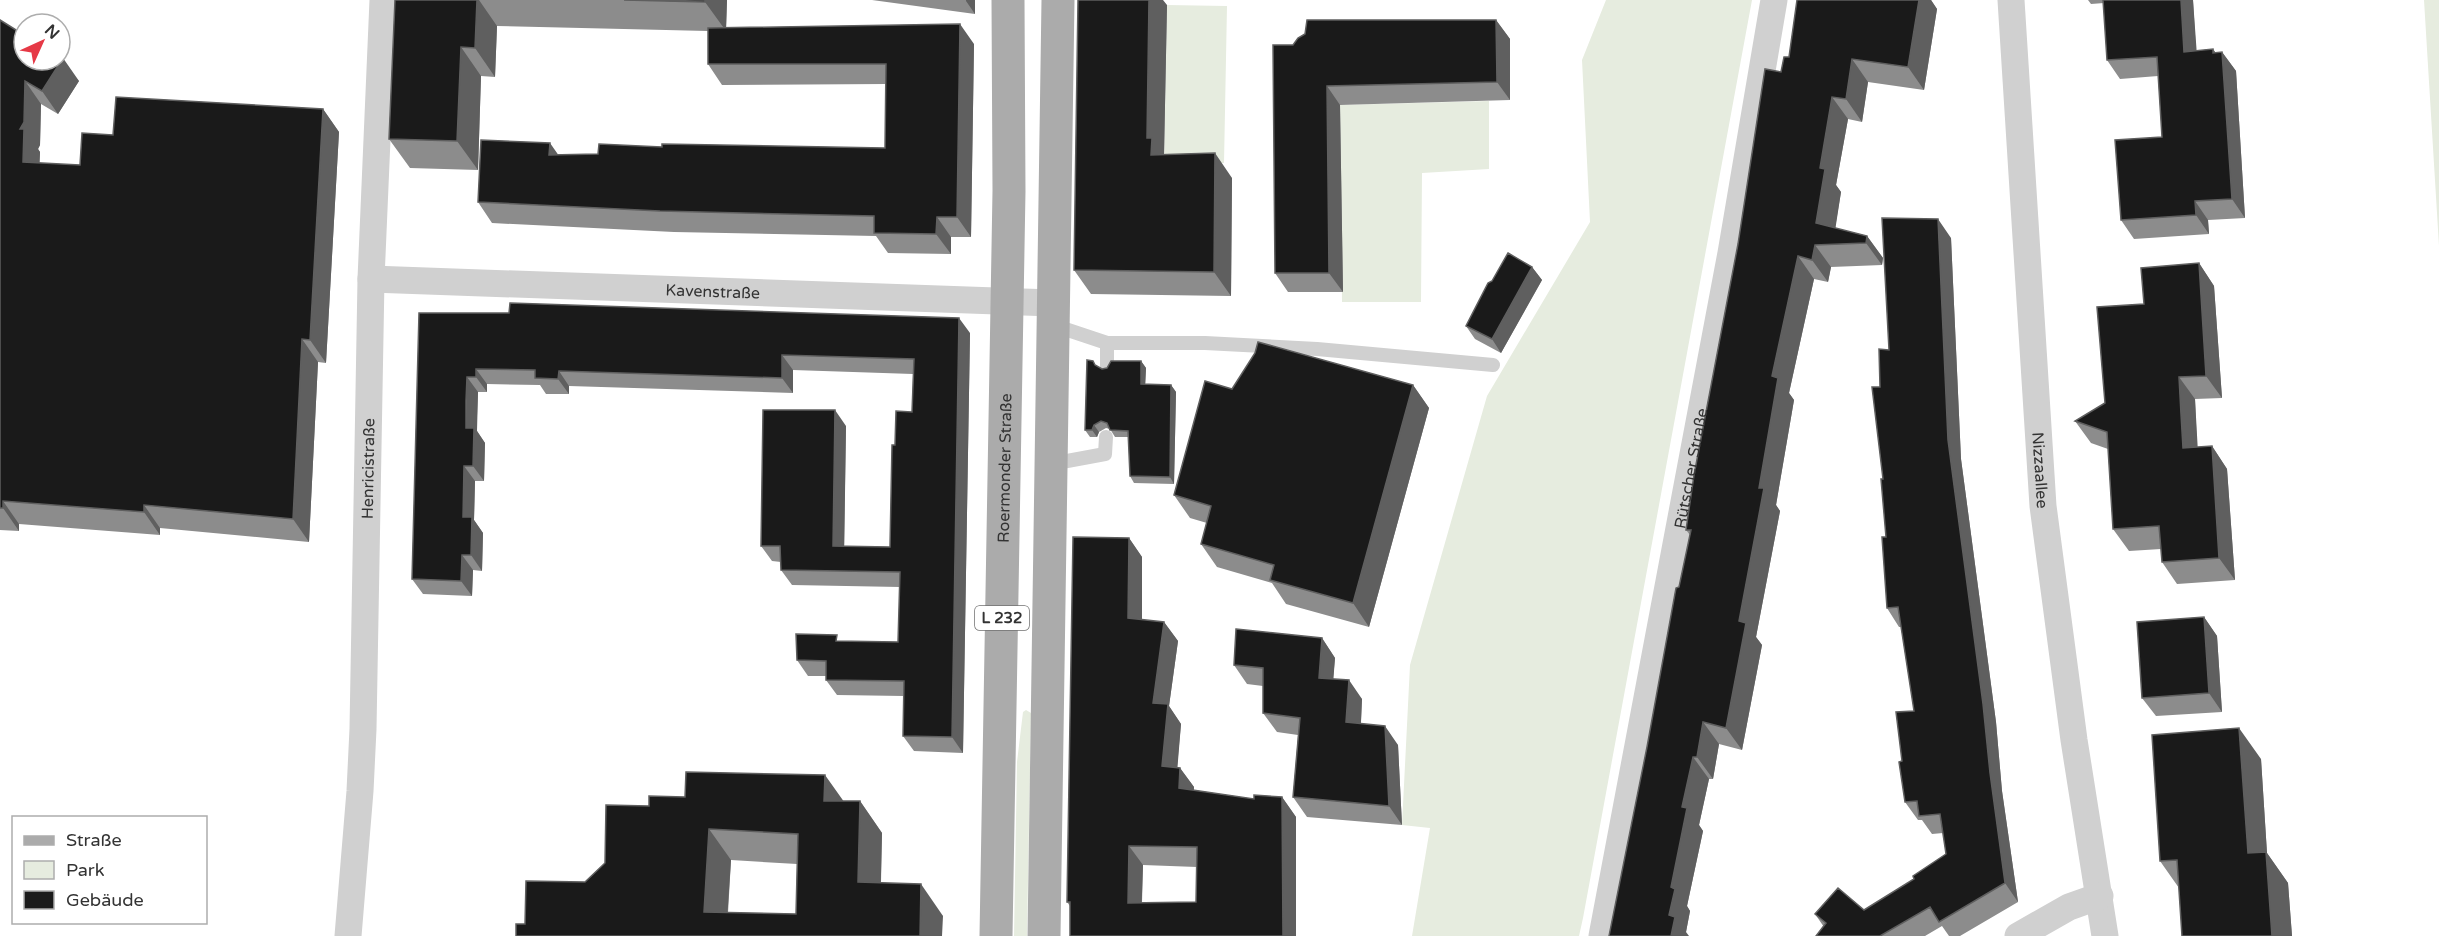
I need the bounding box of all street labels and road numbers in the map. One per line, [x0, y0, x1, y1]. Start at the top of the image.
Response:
street label: Kavenstraße [665, 280, 760, 304]
street label: Roermonder Straße [994, 393, 1016, 543]
street label: Rütscher Straße [1670, 407, 1712, 530]
street label: Henricistraße [358, 418, 380, 519]
street label: Nizzaallee [2027, 431, 2052, 509]
road number: L 232 [975, 606, 1029, 630]

